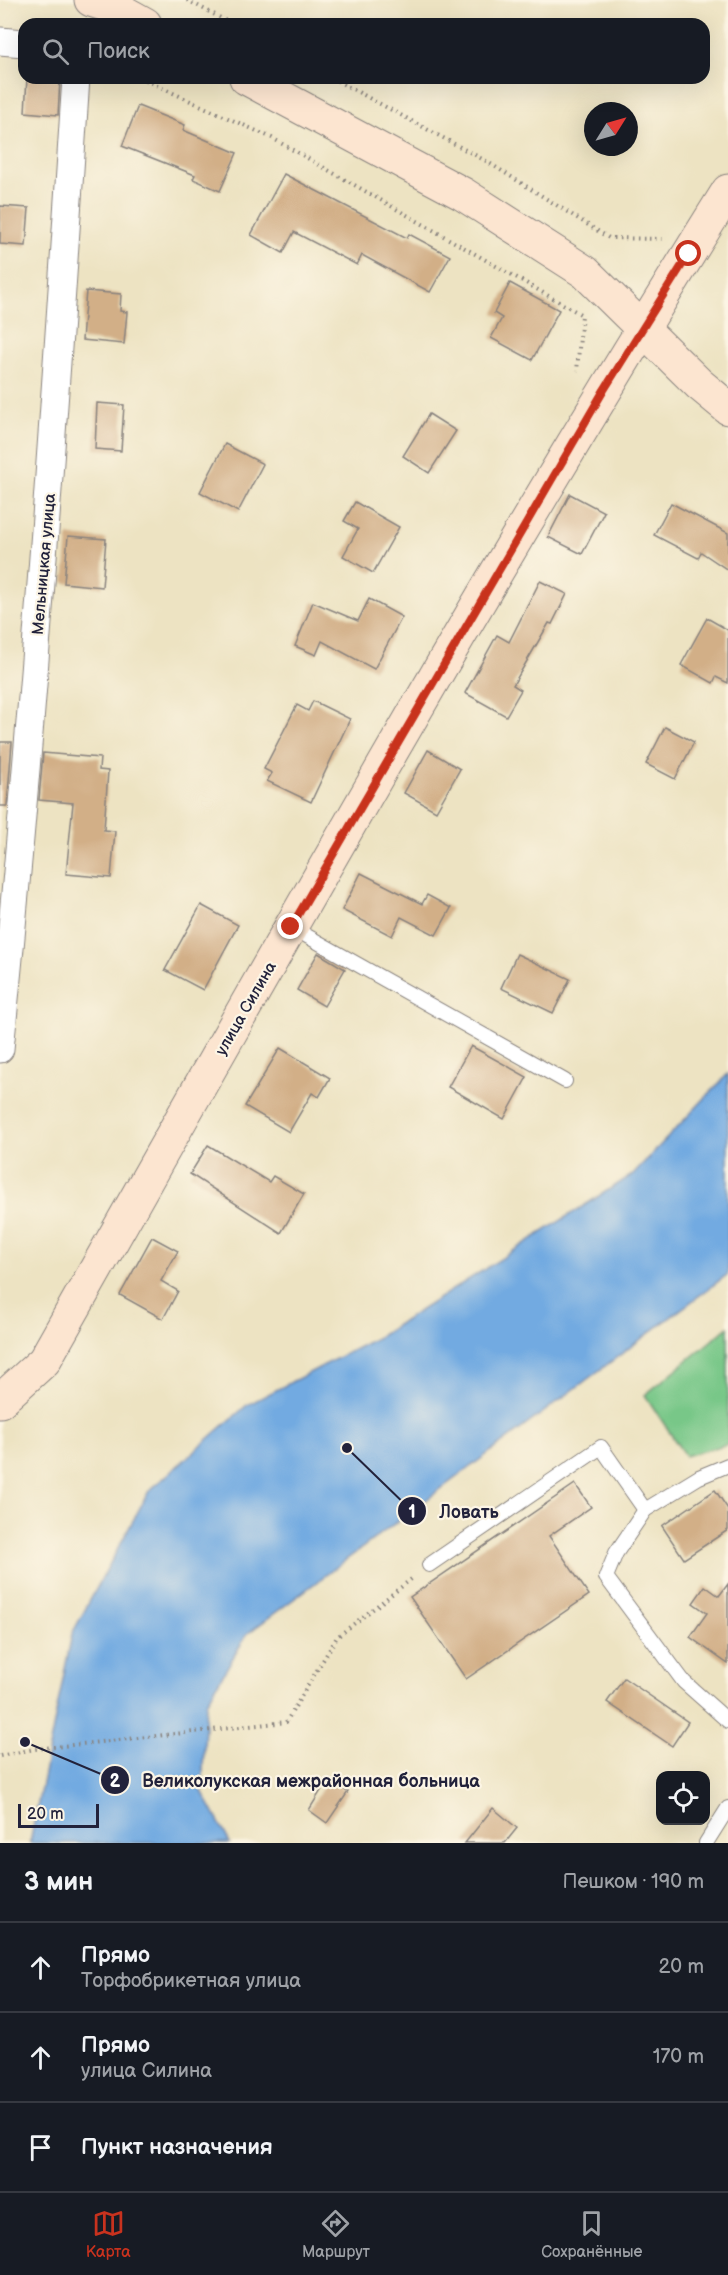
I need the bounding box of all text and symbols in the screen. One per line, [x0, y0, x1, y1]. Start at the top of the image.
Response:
search box [18, 18, 710, 84]
icon: search [39, 35, 72, 68]
text: Поиск [87, 38, 150, 65]
north arrow [584, 102, 638, 156]
route start [675, 240, 701, 266]
street label: Мельницкая улица [29, 492, 60, 636]
route end [277, 913, 303, 939]
street label: улица Силина [212, 958, 281, 1059]
callout: Ловать [397, 1493, 510, 1529]
text: 1 [408, 1502, 416, 1523]
text: Ловать [438, 1502, 500, 1523]
callout: Великолукская межрайонная больница [100, 1762, 491, 1798]
text: 2 [110, 1771, 121, 1792]
text: Великолукская межрайонная больница [142, 1771, 480, 1792]
map controls [656, 1771, 710, 1825]
button: locate [656, 1771, 710, 1825]
scale bar [18, 1801, 99, 1828]
text: 20 m [27, 1805, 63, 1824]
text: 3 мин [24, 1867, 93, 1898]
text: Пешком · 190 m [563, 1870, 704, 1894]
text: Прямо [81, 1942, 150, 1969]
icon: ahead [24, 1951, 57, 1984]
text: 20 m [659, 1955, 704, 1979]
text: Торфобрикетная улица [81, 1969, 301, 1993]
text: Прямо [81, 2032, 150, 2059]
icon: ahead [24, 2041, 57, 2074]
text: 170 m [653, 2045, 704, 2069]
text: улица Силина [81, 2059, 212, 2083]
icon: arrive [24, 2131, 57, 2164]
text: Пункт назначения [81, 2134, 273, 2161]
tab: Карта [86, 2207, 131, 2262]
tab: Маршрут [302, 2207, 370, 2262]
tab: Сохранённые [541, 2207, 642, 2262]

